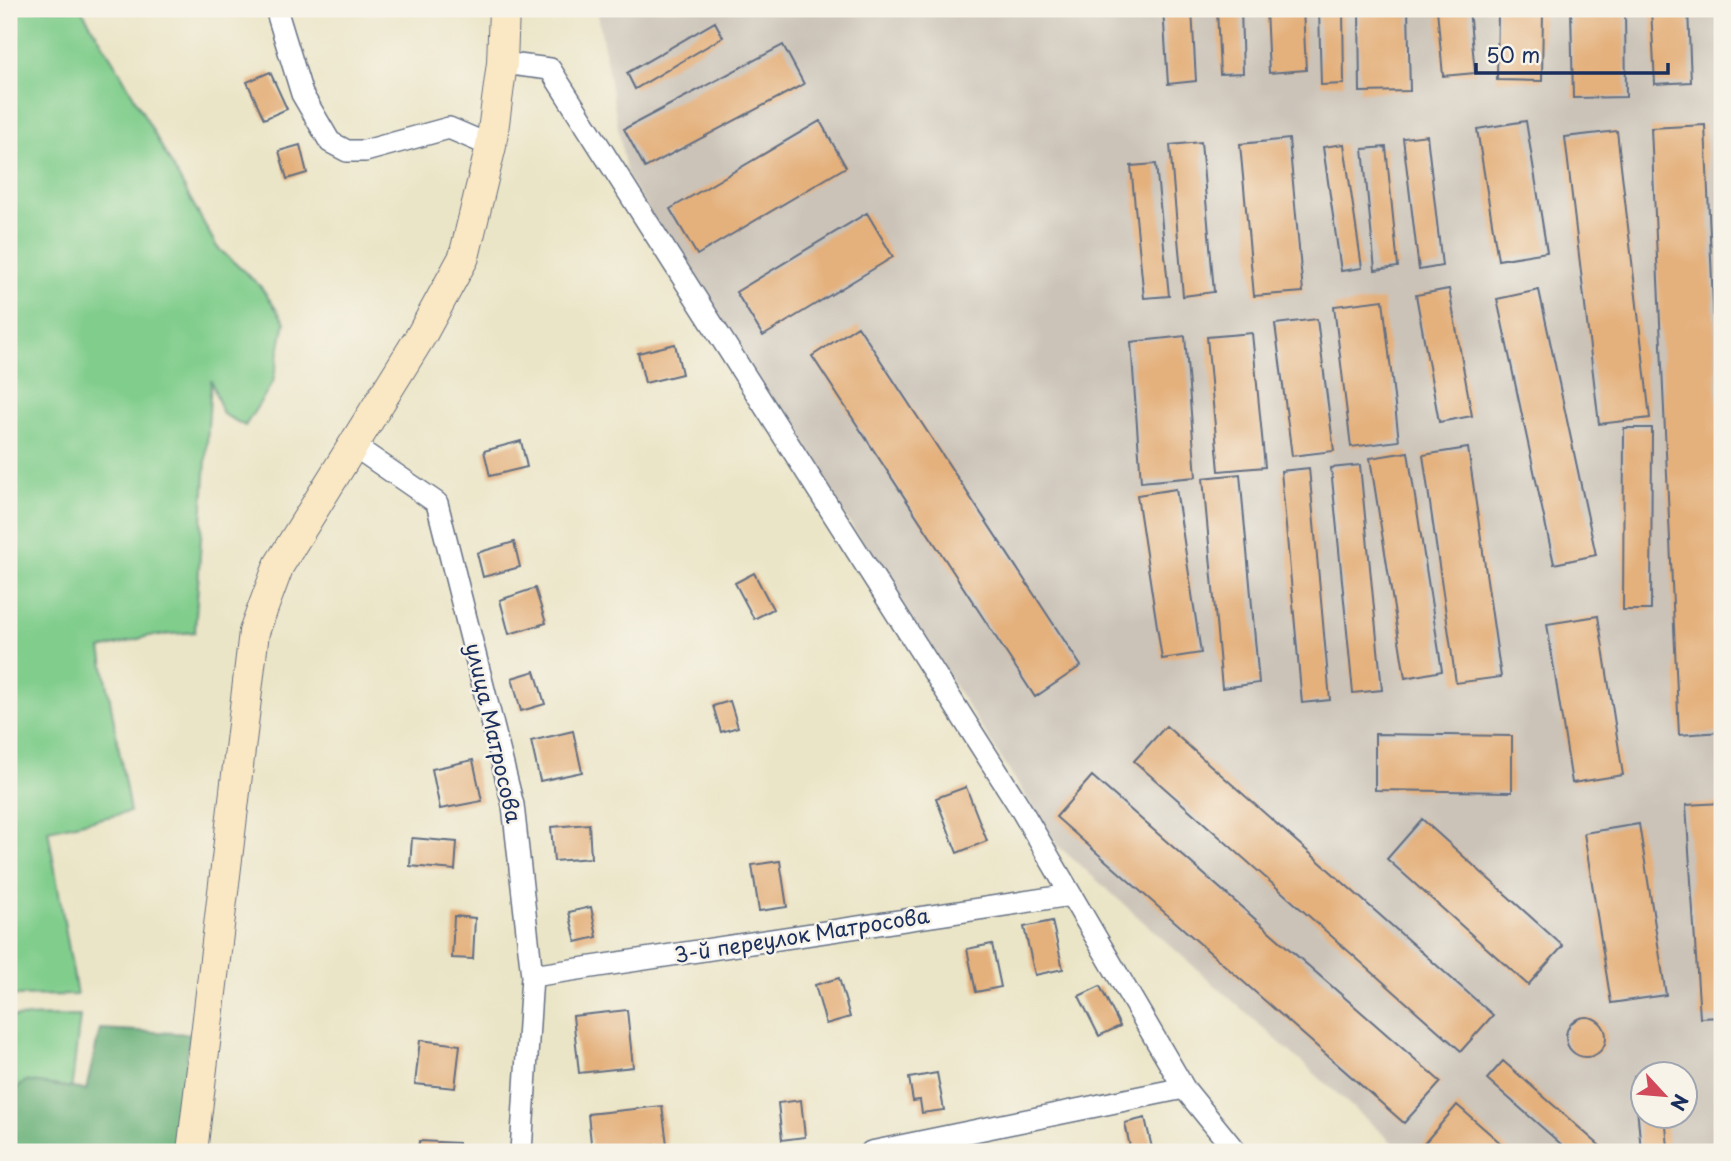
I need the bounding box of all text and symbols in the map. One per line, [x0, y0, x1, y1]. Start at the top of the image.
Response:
scale bar [1476, 32, 1668, 76]
text: 50 m [1486, 38, 1540, 70]
street label: улица Матросова [459, 639, 531, 826]
street label: 3-й переулок Матросова [672, 898, 931, 970]
north arrow [1630, 1060, 1700, 1130]
text: N [1664, 1090, 1696, 1116]

